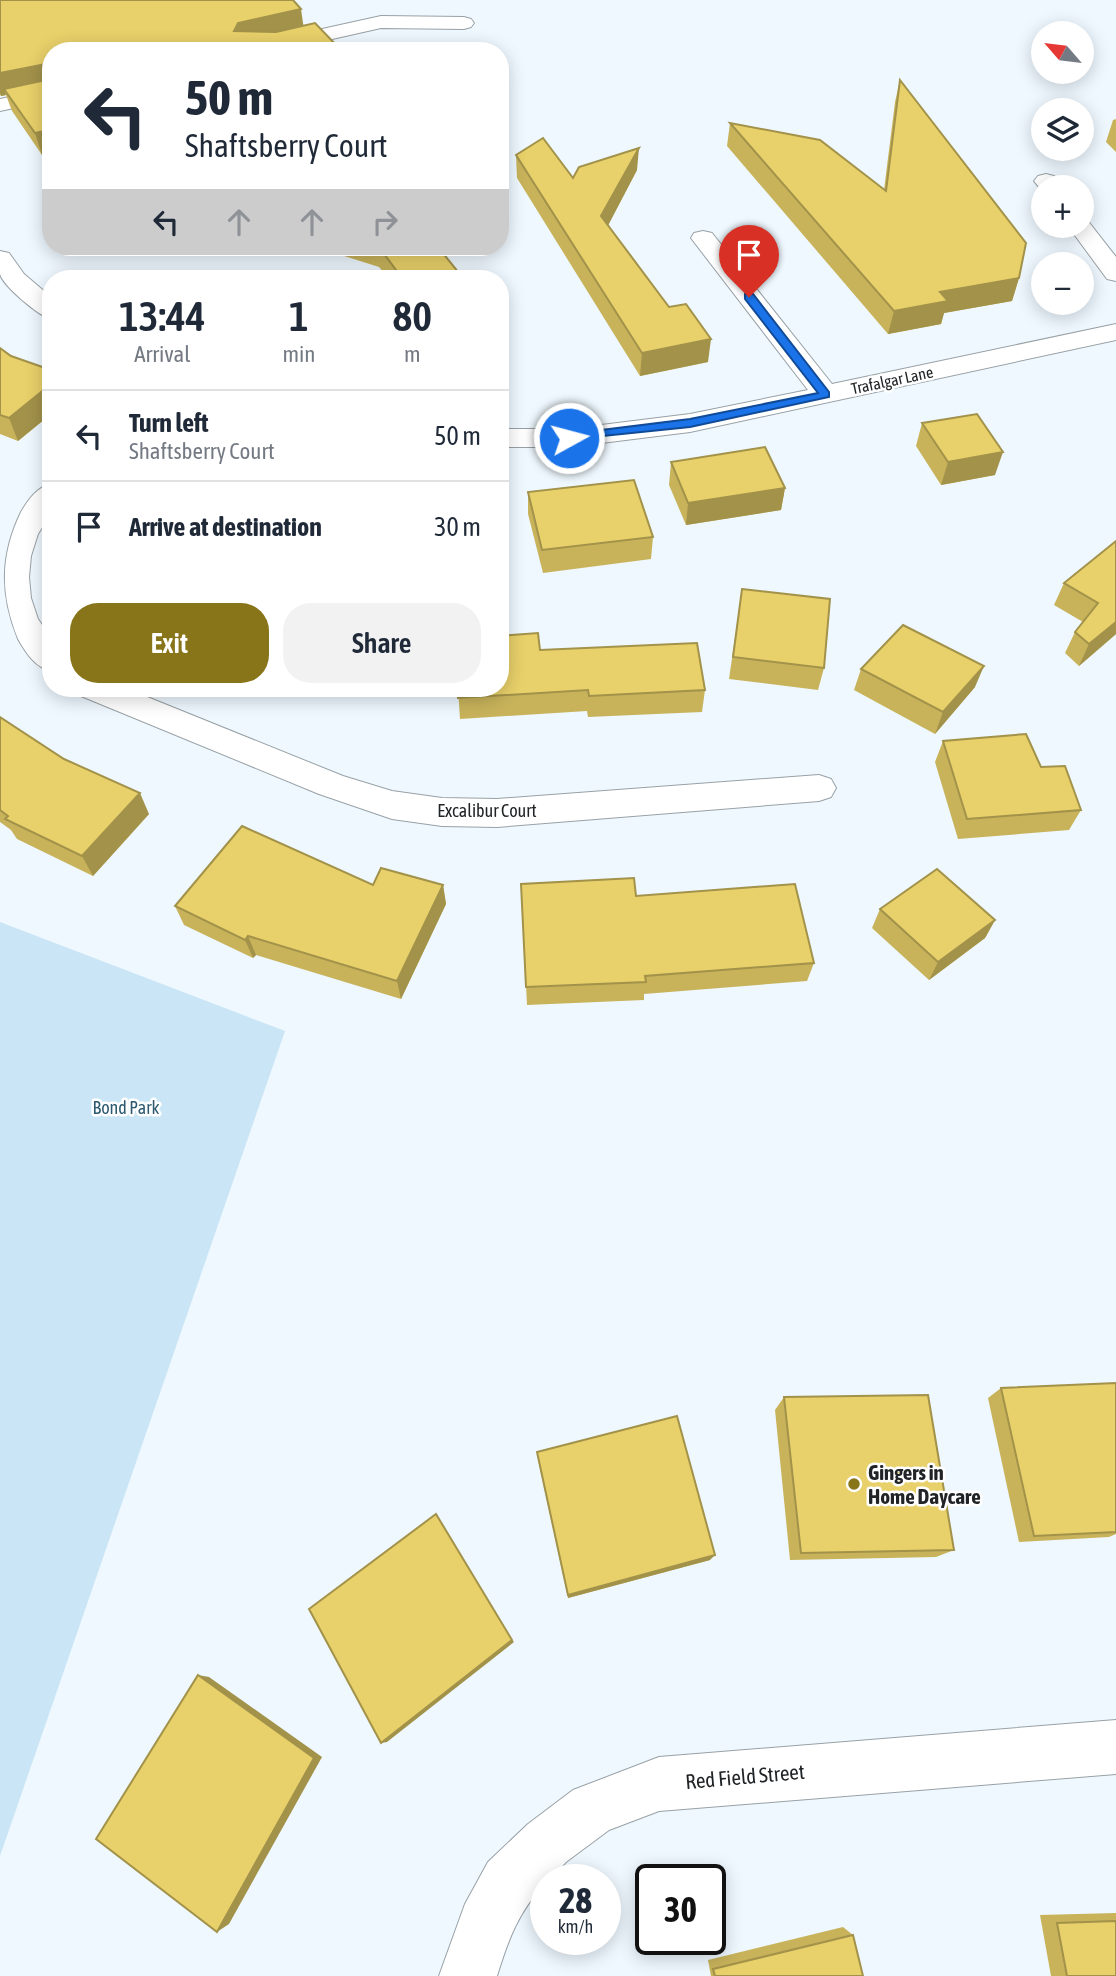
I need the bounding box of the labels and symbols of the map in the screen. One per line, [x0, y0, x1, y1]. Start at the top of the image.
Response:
north arrow [1031, 21, 1094, 84]
pin [719, 225, 779, 297]
street label: Trafalgar Lane [849, 363, 935, 398]
position arrow [532, 401, 606, 475]
street label: Excalibur Court [437, 800, 537, 821]
park label: Bond Park [93, 1097, 159, 1118]
place label: Gingers in Home Daycare [868, 1460, 981, 1508]
marker: Gingers in Home Daycare [846, 1476, 862, 1492]
street label: Red Field Street [684, 1759, 806, 1793]
speed limit sign: 30 [635, 1864, 726, 1955]

